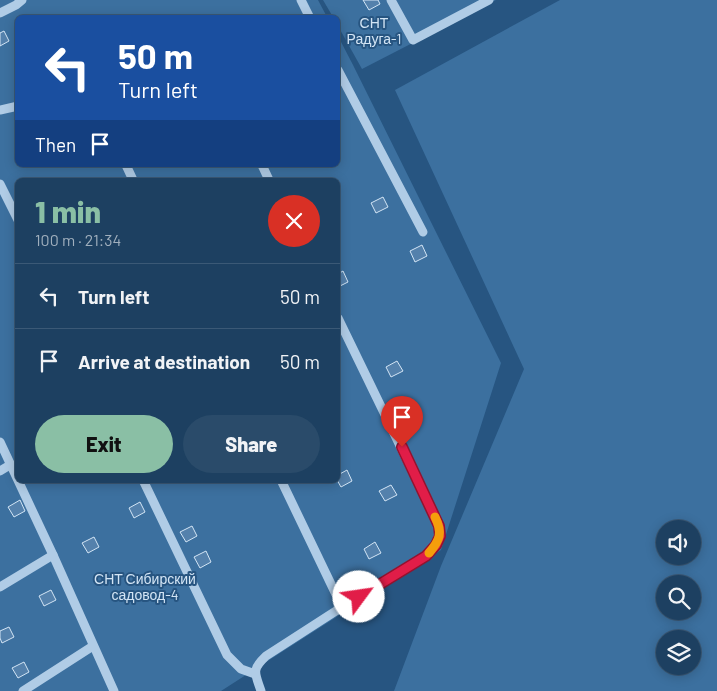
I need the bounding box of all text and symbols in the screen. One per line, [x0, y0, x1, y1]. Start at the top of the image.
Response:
park label: СНТ Радуга-1 [347, 14, 401, 47]
text: 50 m [118, 34, 193, 76]
icon: left [35, 35, 100, 100]
text: Turn left [118, 76, 198, 102]
icon: arrive [86, 130, 114, 158]
text: Then [35, 133, 76, 156]
text: 1 min [35, 193, 101, 229]
button: close [268, 195, 320, 247]
text: 100 m · 21:34 [35, 230, 121, 249]
icon: left [35, 282, 63, 310]
text: Turn left [78, 285, 149, 308]
text: 50 m [280, 285, 320, 308]
icon: arrive [35, 347, 63, 375]
text: Arrive at destination [78, 350, 250, 373]
text: 50 m [280, 350, 320, 373]
pin [381, 396, 423, 447]
icon: arrive [388, 403, 416, 431]
button: Exit [35, 415, 173, 473]
button: Share [183, 415, 320, 473]
map controls [656, 520, 701, 675]
button: sound [656, 520, 701, 565]
park label: СНТ Сибирский садовод-4 [94, 570, 196, 603]
position arrow [332, 570, 384, 622]
button: search [656, 575, 701, 620]
button: layers [656, 630, 701, 675]

